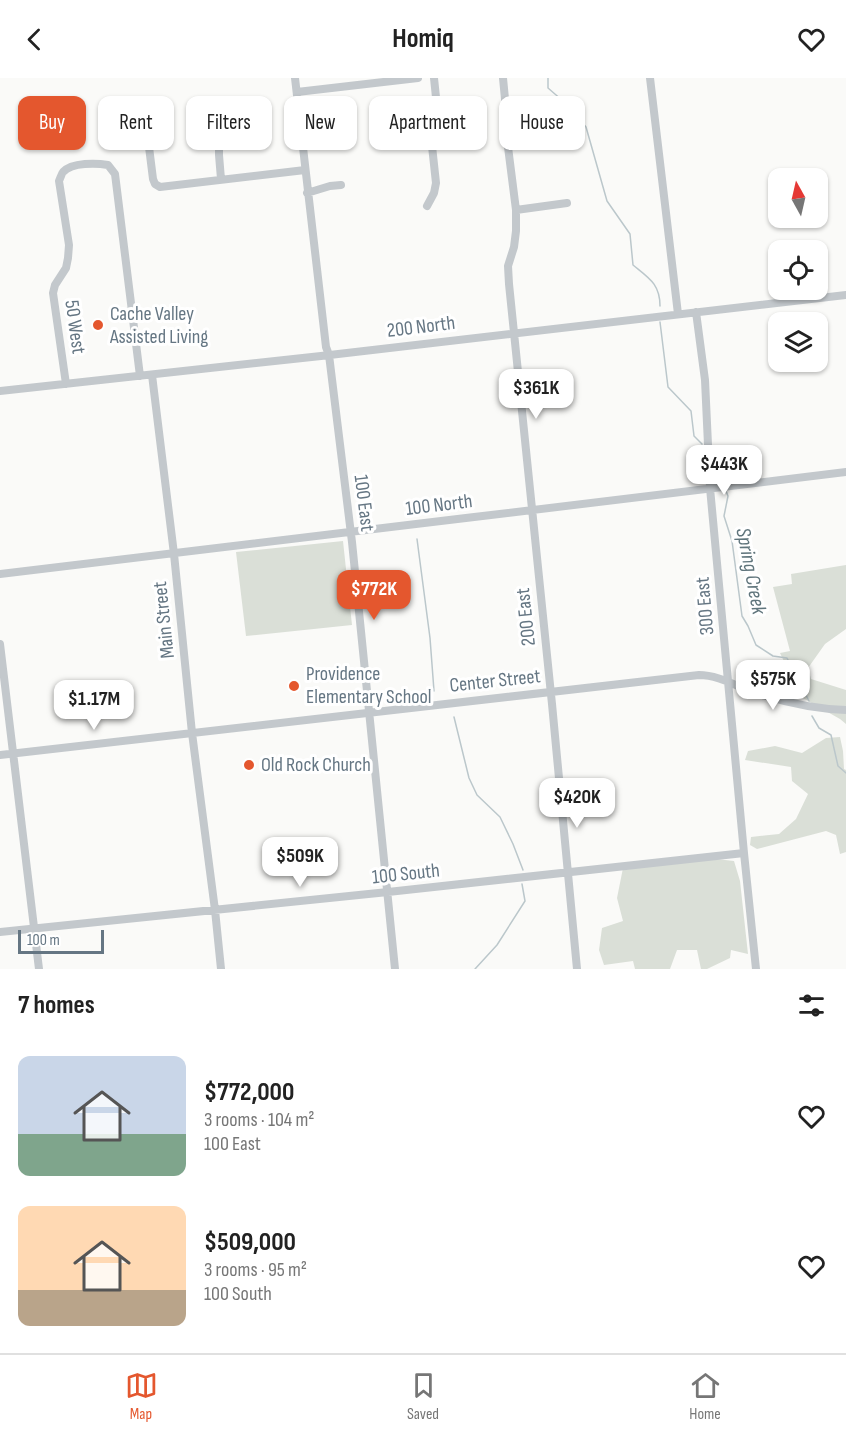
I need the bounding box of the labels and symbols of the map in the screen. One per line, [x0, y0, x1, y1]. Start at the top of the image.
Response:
north arrow [768, 168, 828, 228]
street label: 50 West [59, 299, 91, 355]
place label: Cache Valley Assisted Living [109, 302, 208, 349]
street label: 200 North [386, 311, 456, 343]
marker: Cache Valley Assisted Living [91, 318, 105, 332]
pin: $361K [494, 369, 578, 420]
pin: $443K [682, 445, 766, 496]
street label: 100 East [349, 473, 379, 533]
street label: 100 North [404, 489, 474, 521]
water label: Spring Creek [730, 526, 772, 617]
pin: $772K [332, 570, 416, 621]
street label: 300 East [691, 576, 719, 636]
street label: Main Street [148, 580, 180, 660]
street label: 200 East [511, 587, 541, 647]
pin: $575K [731, 660, 815, 711]
place label: Providence Elementary School [306, 662, 432, 709]
street label: Center Street [448, 664, 542, 698]
marker: Providence Elementary School [287, 679, 301, 693]
pin: $1.17M [45, 680, 143, 731]
place label: Old Rock Church [261, 753, 371, 777]
marker: Old Rock Church [242, 758, 256, 772]
pin: $420K [535, 778, 619, 829]
pin: $509K [258, 837, 342, 888]
street label: 100 South [371, 859, 441, 889]
scale bar [18, 927, 104, 954]

